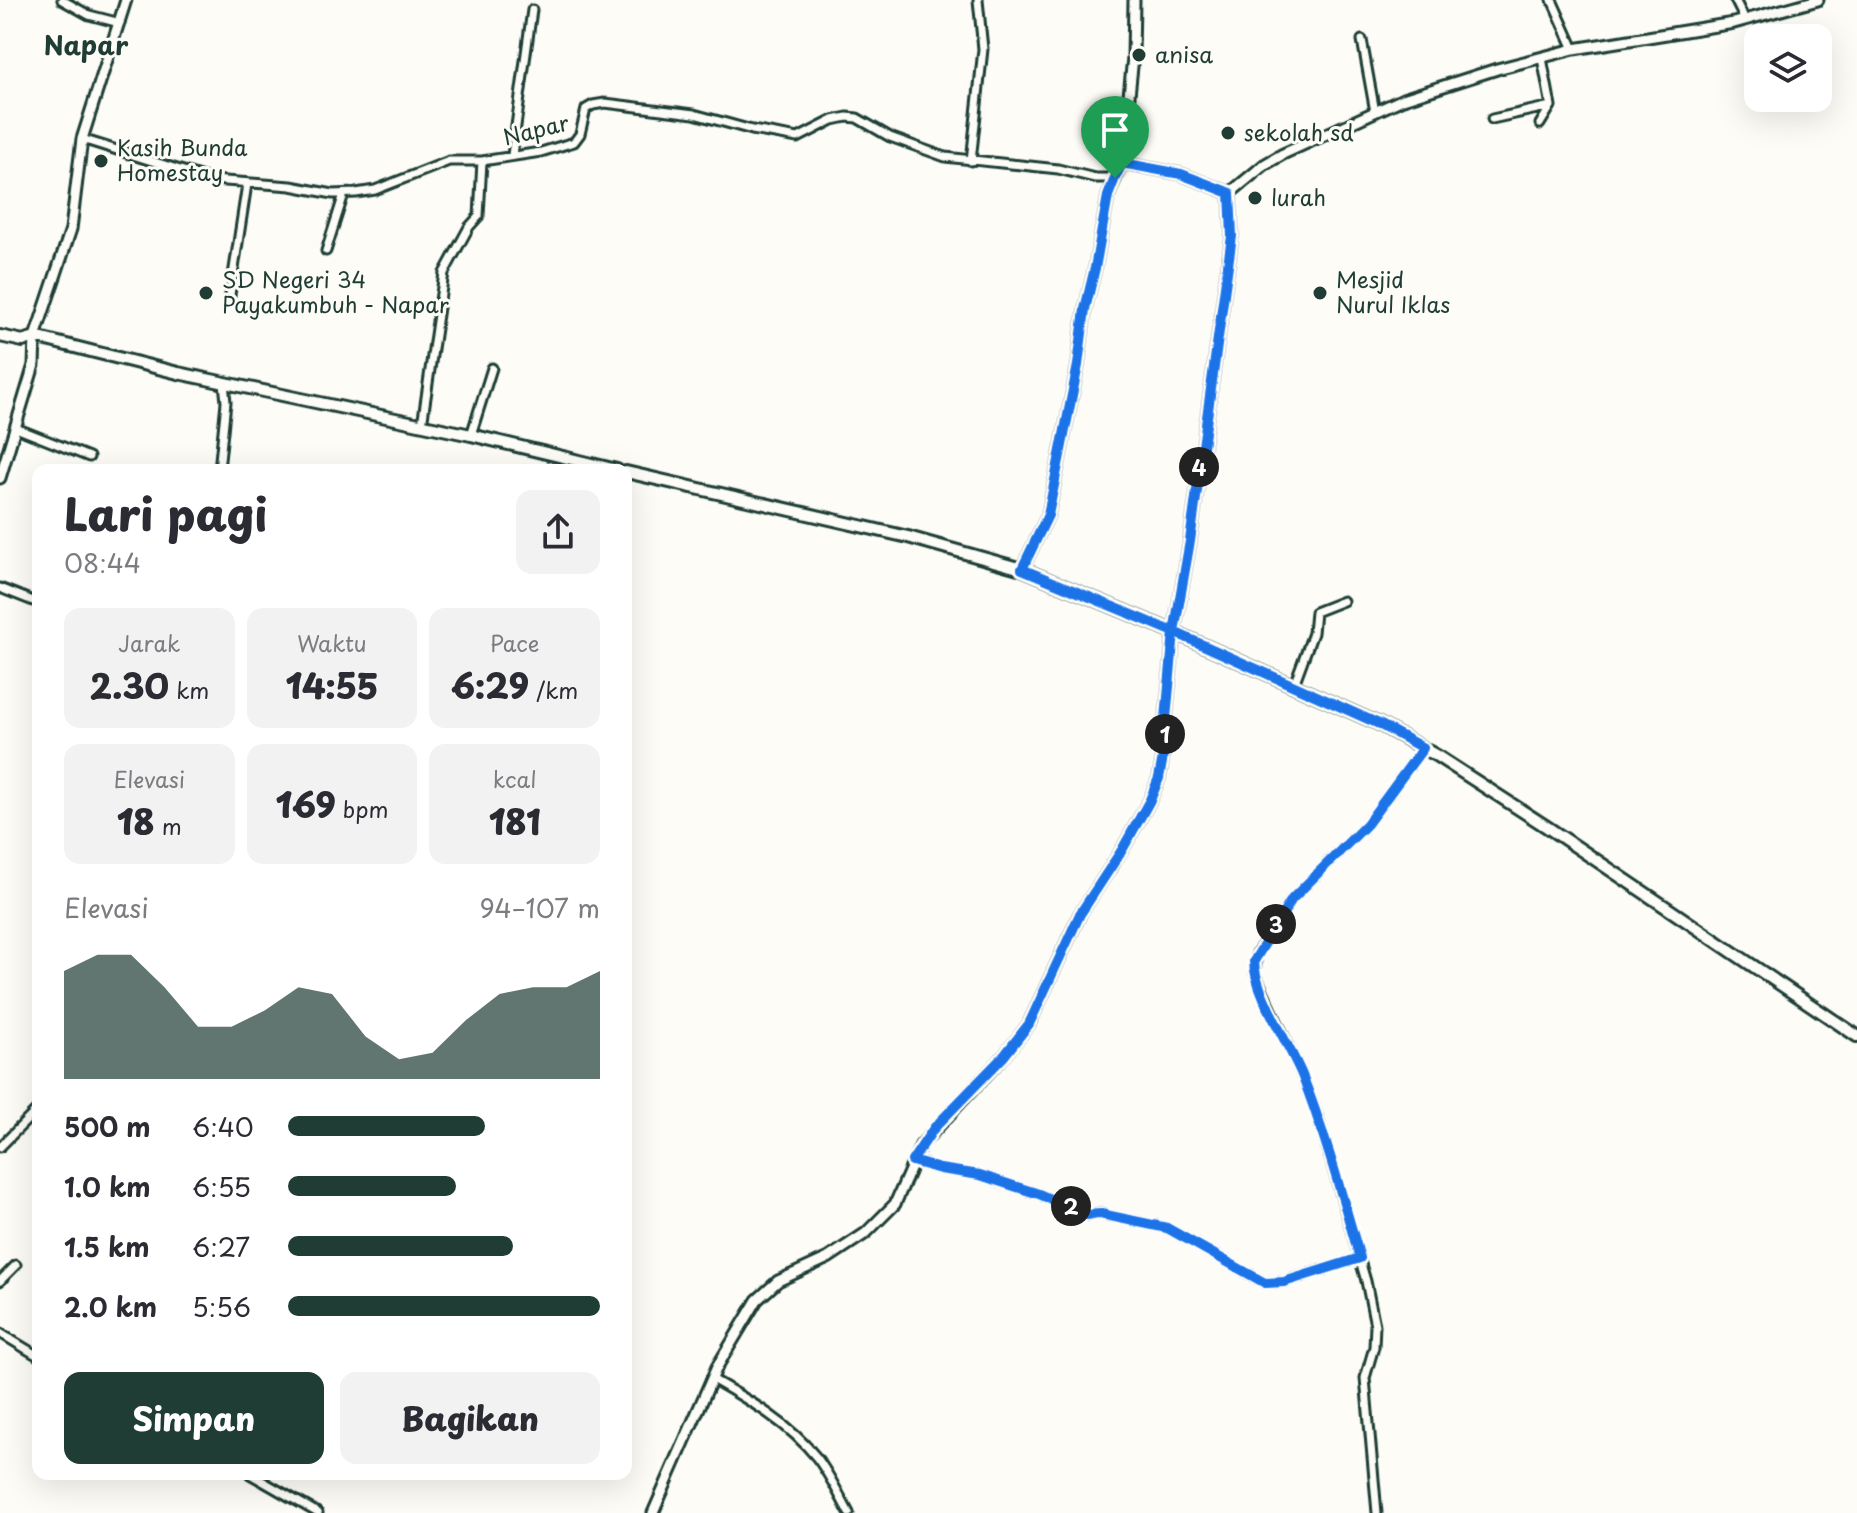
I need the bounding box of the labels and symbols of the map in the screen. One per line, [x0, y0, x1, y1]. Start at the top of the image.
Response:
district label: Napar [44, 25, 129, 64]
place label: anisa [1155, 37, 1213, 70]
marker: anisa [1130, 46, 1148, 64]
pin [1081, 96, 1149, 178]
street label: Napar [499, 104, 572, 153]
place label: sekolah sd [1244, 115, 1354, 148]
marker: sekolah sd [1219, 124, 1237, 142]
place label: Kasih Bunda Homestay [117, 130, 248, 188]
marker: Kasih Bunda Homestay [92, 152, 110, 170]
place label: lurah [1271, 180, 1326, 213]
marker: lurah [1246, 189, 1264, 207]
place label: SD Negeri 34 Payakumbuh - Napar [222, 262, 449, 320]
place label: Mesjid Nurul Iklas [1336, 262, 1450, 320]
marker: SD Negeri 34 Payakumbuh - Napar [197, 284, 215, 302]
marker: Mesjid Nurul Iklas [1311, 284, 1329, 302]
pin: 4 [1179, 447, 1219, 487]
pin: 1 [1145, 714, 1185, 754]
pin: 3 [1256, 904, 1296, 944]
pin: 2 [1051, 1186, 1091, 1226]

